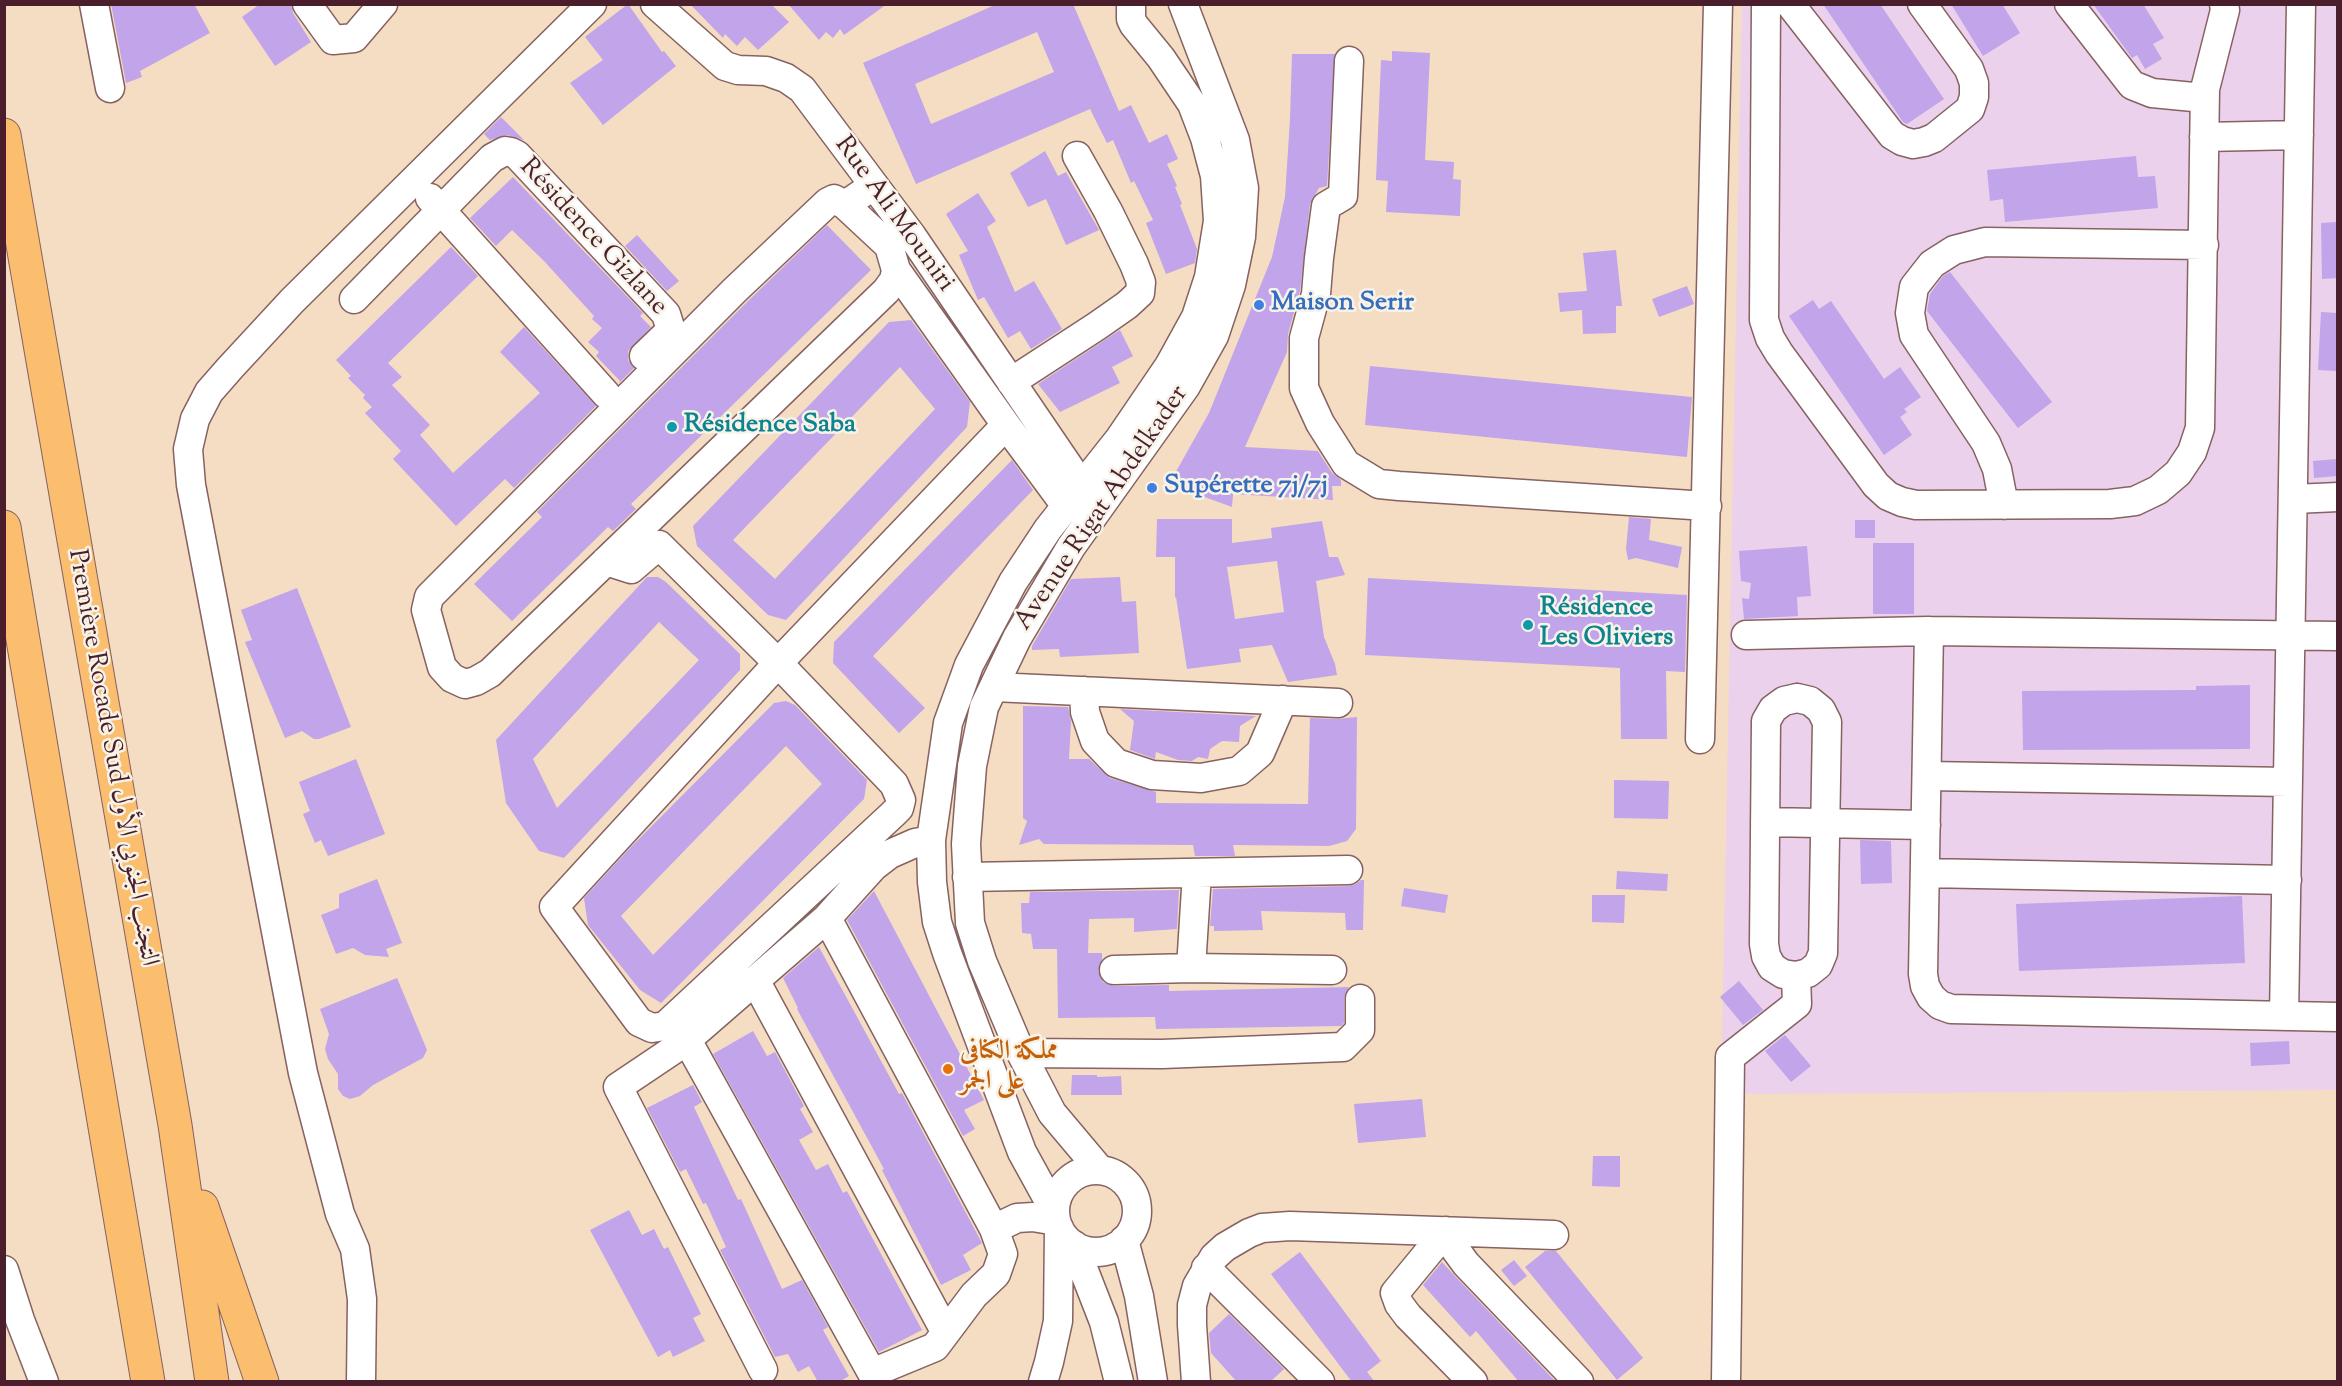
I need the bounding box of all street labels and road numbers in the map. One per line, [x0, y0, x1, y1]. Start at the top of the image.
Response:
street label: Rue Ali Mouniri [826, 131, 960, 299]
street label: Résidence Gizlane [511, 153, 673, 323]
street label: Avenue Rigat Abdelkader [1009, 381, 1197, 637]
street label: Première Rocade Sud التجنب الجنوبي الأول [59, 547, 163, 969]

